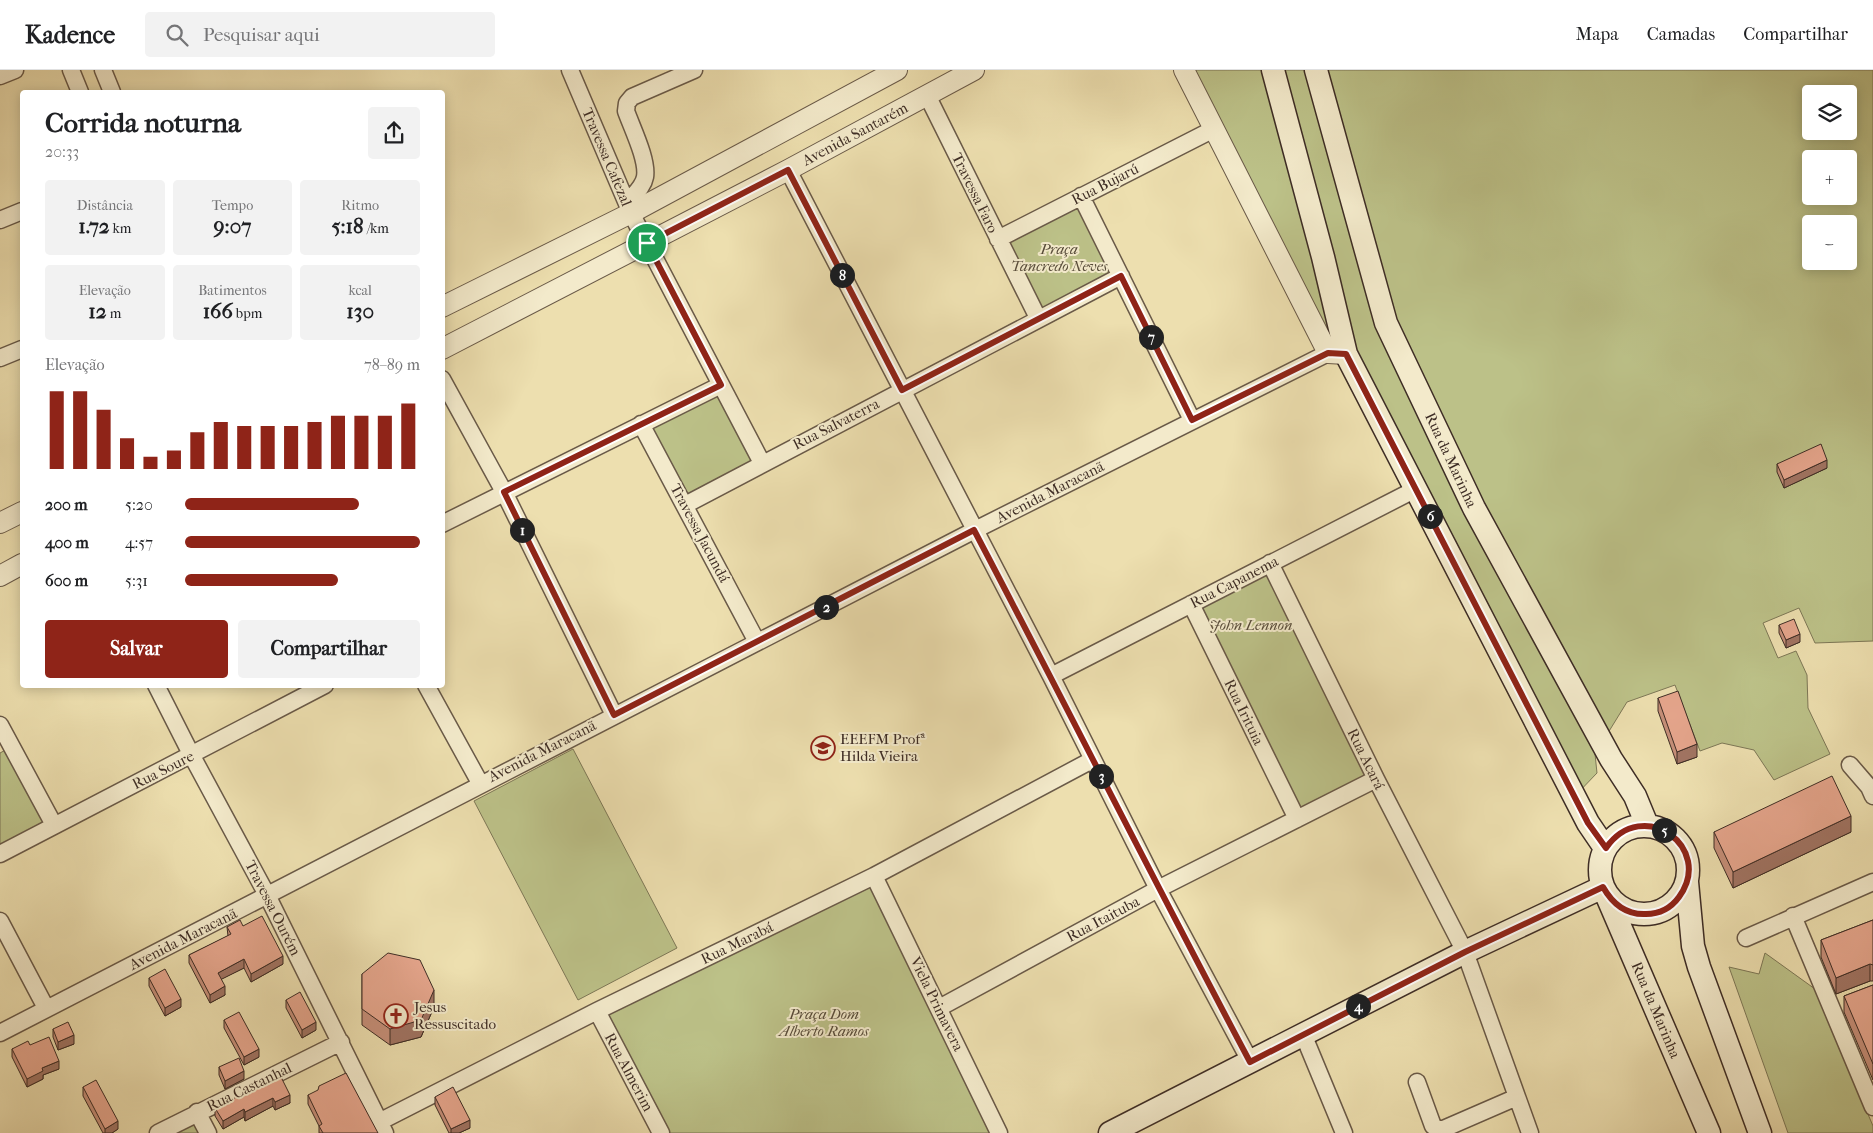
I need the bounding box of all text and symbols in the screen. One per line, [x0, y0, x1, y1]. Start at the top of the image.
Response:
search box [145, 12, 495, 57]
text: Kadence [25, 21, 115, 49]
icon: search [163, 21, 191, 49]
text: Pesquisar aqui [203, 24, 320, 46]
text: Mapa [1576, 24, 1619, 45]
text: Camadas [1647, 24, 1715, 45]
text: Compartilhar [1743, 24, 1848, 45]
map controls [1802, 85, 1857, 270]
button: layers [1802, 85, 1857, 140]
street label: Avenida Santarém [798, 98, 911, 170]
street label: Travessa Cafezal [578, 105, 636, 209]
text: Corrida noturna [45, 106, 241, 139]
button: share [368, 107, 420, 159]
text: 20:33 [45, 142, 79, 161]
street label: Travessa Faro [948, 150, 1002, 236]
button: + [1802, 150, 1857, 205]
street label: Rua Bujarú [1068, 159, 1142, 209]
text: Distância [77, 197, 133, 214]
text: Tempo [212, 197, 253, 214]
text: Ritmo [341, 197, 379, 214]
text: 1.72 [78, 214, 110, 238]
text: 9:07 [214, 214, 251, 238]
text: 5:18 [331, 214, 364, 238]
button: − [1802, 215, 1857, 270]
text: km [110, 220, 131, 237]
text: /km [364, 220, 389, 237]
pin [626, 222, 668, 264]
icon: arrive [633, 229, 661, 257]
park label: Praça Tancredo Neves [1011, 240, 1108, 275]
pin: 8 [830, 262, 854, 288]
text: 8 [839, 267, 846, 284]
text: Elevação [79, 282, 131, 299]
text: Batimentos [198, 282, 267, 299]
text: kcal [348, 282, 372, 299]
text: 12 [88, 299, 107, 323]
text: 166 [203, 299, 233, 323]
text: 130 [346, 299, 374, 323]
text: m [107, 305, 121, 322]
text: bpm [233, 305, 262, 322]
pin: 7 [1138, 324, 1164, 350]
text: 7 [1148, 329, 1155, 346]
text: Elevação [45, 355, 105, 374]
text: 78–89 m [364, 355, 420, 374]
street label: Rua Salvaterra [790, 394, 883, 454]
street label: Rua da Marinha [1421, 409, 1481, 512]
street label: Avenida Maracanã [992, 457, 1108, 527]
street label: Travessa Jacundá [666, 481, 734, 586]
text: 200 m [45, 495, 88, 514]
text: 5:20 [125, 495, 153, 514]
pin: 6 [1418, 504, 1442, 528]
text: 6 [1427, 508, 1434, 525]
pin: 1 [510, 518, 534, 542]
text: 1 [520, 522, 525, 539]
text: 400 m [45, 533, 89, 552]
text: 4:57 [125, 533, 153, 552]
street label: Rua Capanema [1187, 552, 1282, 612]
text: 600 m [45, 571, 88, 590]
text: 5:31 [125, 571, 148, 590]
pin: 2 [814, 594, 838, 620]
text: 2 [823, 599, 830, 616]
park label: John Lennon [1210, 616, 1293, 634]
button: Salvar [45, 620, 228, 678]
button: Compartilhar [238, 620, 420, 678]
street label: Rua Irituia [1220, 676, 1268, 749]
street label: Avenida Maracanã [484, 716, 600, 786]
street label: Rua Acará [1343, 725, 1389, 794]
place label: EEEFM Profª Hilda Vieira [840, 730, 926, 765]
school or university icon: EEEFM Profª Hilda Vieira [810, 735, 836, 761]
street label: Rua Soure [129, 747, 197, 793]
pin: 3 [1088, 764, 1114, 788]
text: 3 [1099, 768, 1104, 785]
pin: 5 [1652, 818, 1676, 842]
text: 5 [1661, 822, 1668, 839]
street label: Travessa Ourém [241, 857, 305, 959]
street label: Rua Itaituba [1063, 892, 1144, 946]
street label: Avenida Maracanã [125, 904, 241, 974]
street label: Rua Marabá [698, 917, 777, 968]
street label: Viela Primavera [906, 953, 968, 1055]
street label: Rua da Marinha [1628, 959, 1685, 1062]
pin: 4 [1346, 994, 1370, 1018]
place label: Jesus Ressuscitado [413, 998, 497, 1033]
text: 4 [1354, 998, 1363, 1015]
church icon: Jesus Ressuscitado [383, 1003, 409, 1029]
park label: Praça Dom Alberto Ramos [777, 1005, 869, 1040]
street label: Rua Almerim [601, 1030, 657, 1115]
street label: Rua Castanhal [204, 1059, 294, 1115]

